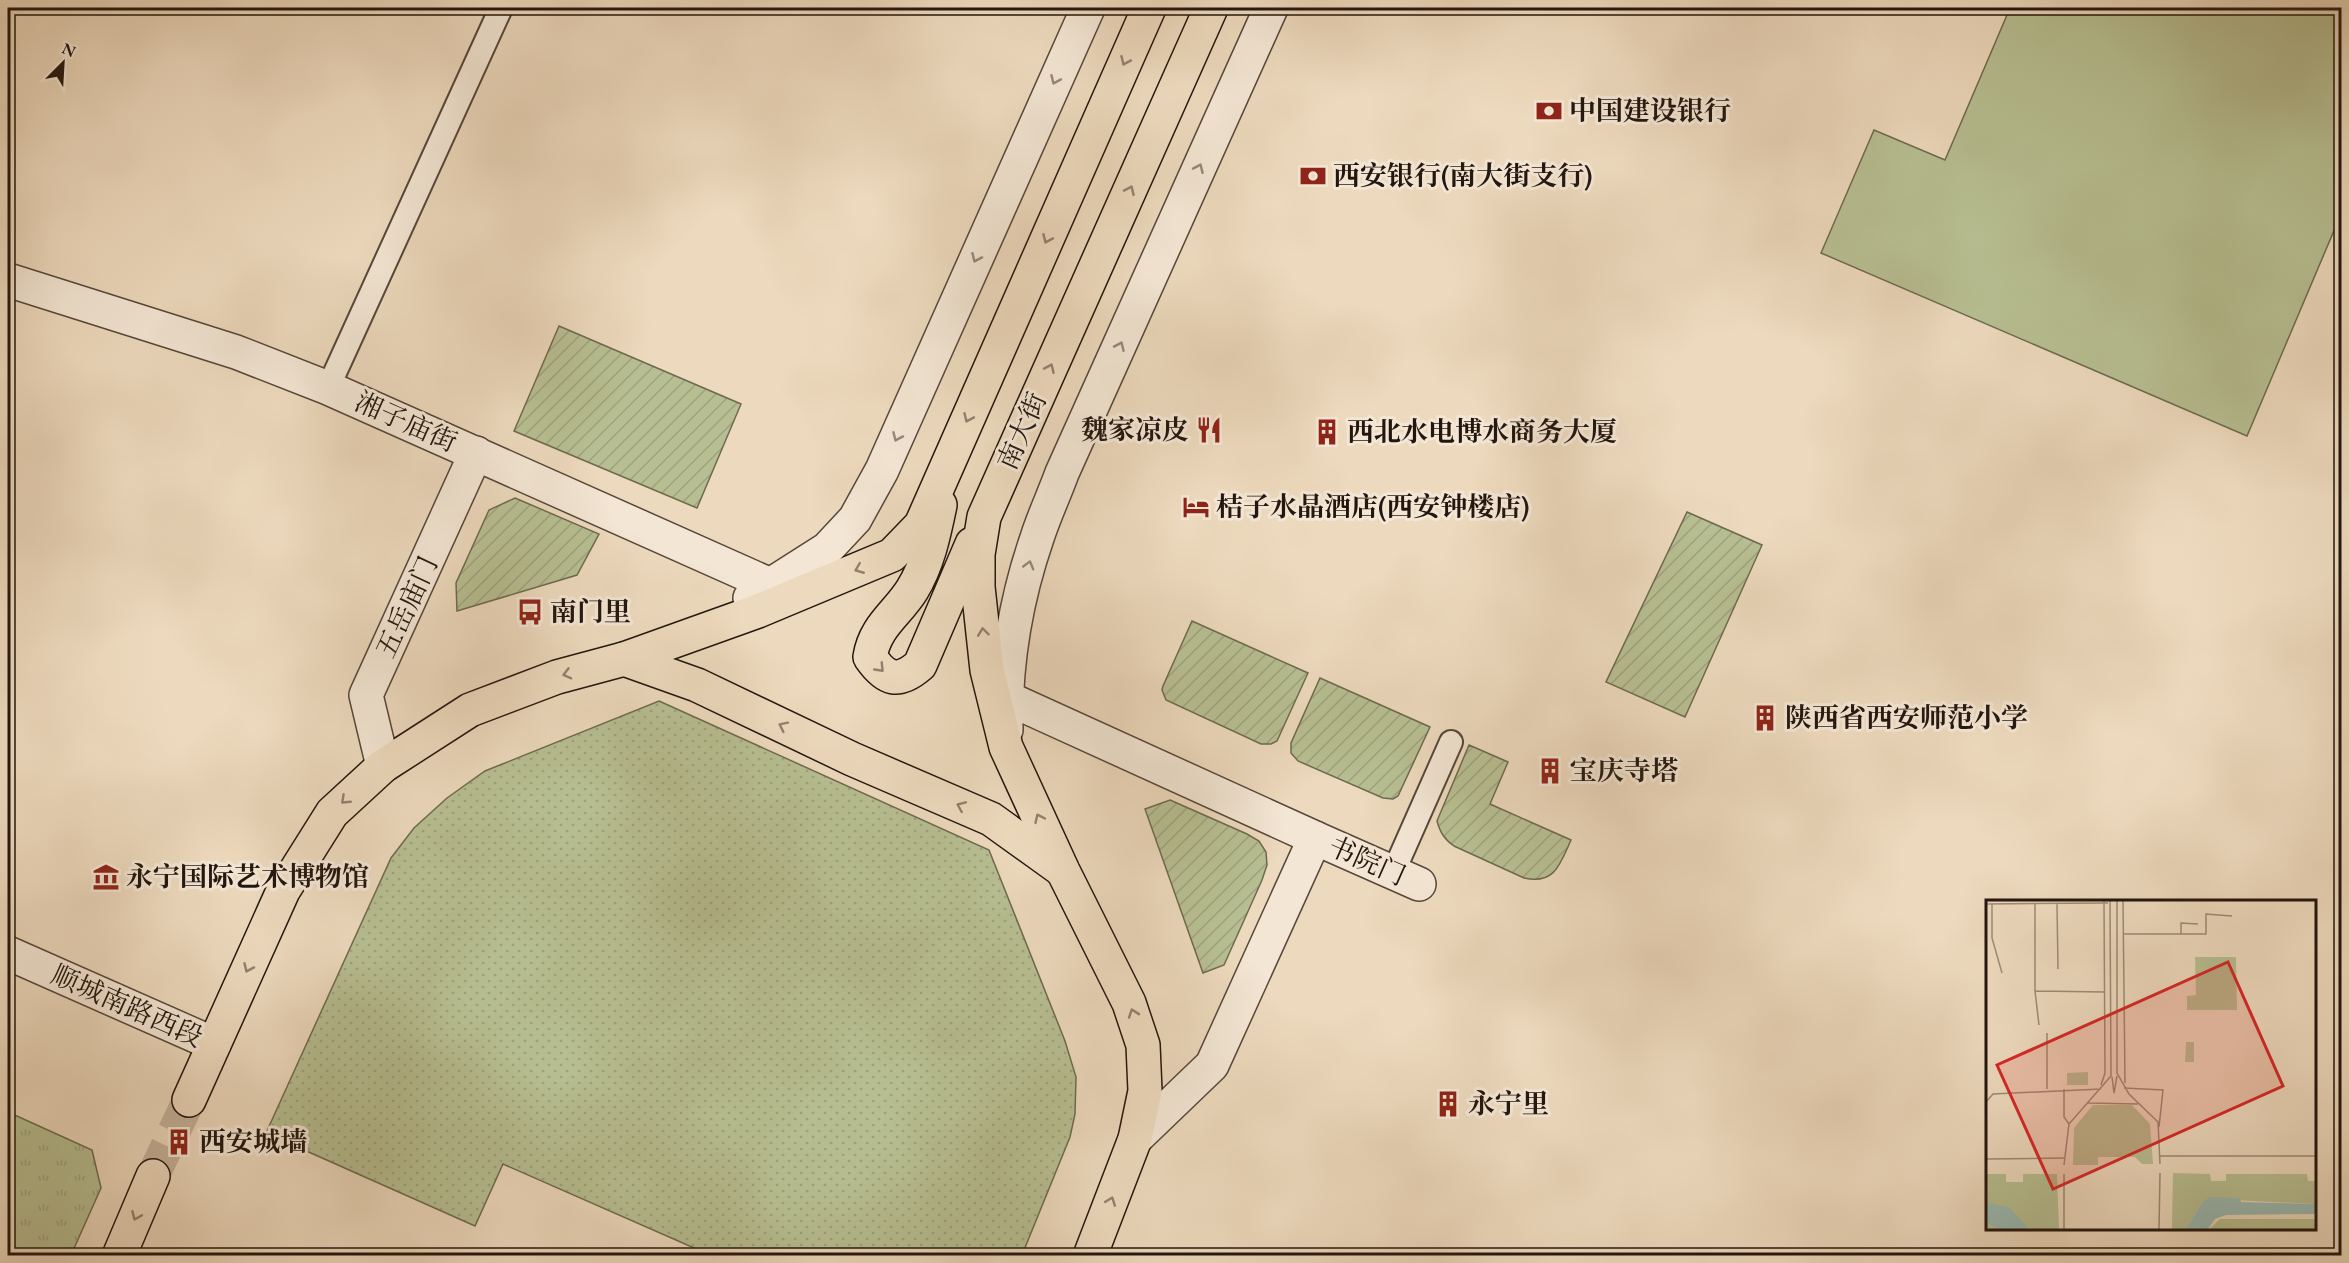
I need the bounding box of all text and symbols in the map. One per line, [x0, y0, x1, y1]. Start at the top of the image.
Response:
north arrow [33, 33, 93, 93]
text: N [59, 38, 79, 62]
one-way arrow [1121, 55, 1133, 66]
one-way arrow [1051, 74, 1063, 85]
place label: 中国建设银行 [1569, 93, 1731, 128]
bank icon: 中国建设银行 [1534, 96, 1564, 126]
place label: 西安银行(南大街支行) [1333, 158, 1592, 193]
bank icon: 西安银行(南大街支行) [1298, 161, 1328, 191]
one-way arrow [1192, 163, 1204, 174]
one-way arrow [1122, 185, 1134, 196]
one-way arrow [1042, 233, 1054, 244]
one-way arrow [971, 252, 983, 263]
one-way arrow [1112, 341, 1124, 352]
one-way arrow [1043, 363, 1055, 374]
street label: 湘子庙街 [350, 384, 463, 459]
street label: 南大街 [989, 387, 1054, 475]
one-way arrow [963, 412, 975, 423]
place label: 魏家凉皮 [1081, 412, 1189, 447]
place label: 西北水电博水商务大厦 [1347, 414, 1617, 449]
restaurant icon: 魏家凉皮 [1194, 415, 1224, 445]
building icon: 西北水电博水商务大厦 [1312, 417, 1342, 447]
one-way arrow [892, 430, 904, 441]
place label: 桔子水晶酒店(西安钟楼店) [1216, 489, 1529, 524]
hotel icon: 桔子水晶酒店(西安钟楼店) [1181, 492, 1211, 522]
street label: 五岳庙门 [368, 550, 445, 663]
one-way arrow [1022, 560, 1034, 570]
one-way arrow [854, 562, 865, 574]
place label: 南门里 [550, 594, 631, 629]
bus stop icon: 南门里 [515, 597, 545, 627]
one-way arrow [977, 628, 990, 637]
one-way arrow [873, 661, 884, 671]
one-way arrow [562, 667, 573, 679]
place label: 陕西省西安师范小学 [1785, 700, 2028, 735]
building icon: 陕西省西安师范小学 [1750, 703, 1780, 733]
one-way arrow [778, 722, 789, 734]
place label: 宝庆寺塔 [1570, 753, 1678, 788]
building icon: 宝庆寺塔 [1535, 756, 1565, 786]
one-way arrow [342, 793, 352, 804]
one-way arrow [956, 801, 967, 813]
one-way arrow [1034, 813, 1046, 824]
street label: 书院门 [1323, 828, 1411, 893]
place label: 永宁国际艺术博物馆 [126, 859, 369, 894]
museum icon: 永宁国际艺术博物馆 [91, 862, 121, 892]
inset map [1986, 900, 2316, 1230]
street label: 顺城南路西段 [46, 957, 208, 1054]
one-way arrow [244, 961, 256, 972]
one-way arrow [1127, 1008, 1140, 1019]
place label: 永宁里 [1468, 1086, 1549, 1121]
building icon: 永宁里 [1433, 1089, 1463, 1119]
place label: 西安城墙 [199, 1124, 307, 1159]
building icon: 西安城墙 [164, 1127, 194, 1157]
one-way arrow [1104, 1196, 1116, 1207]
one-way arrow [131, 1210, 143, 1221]

